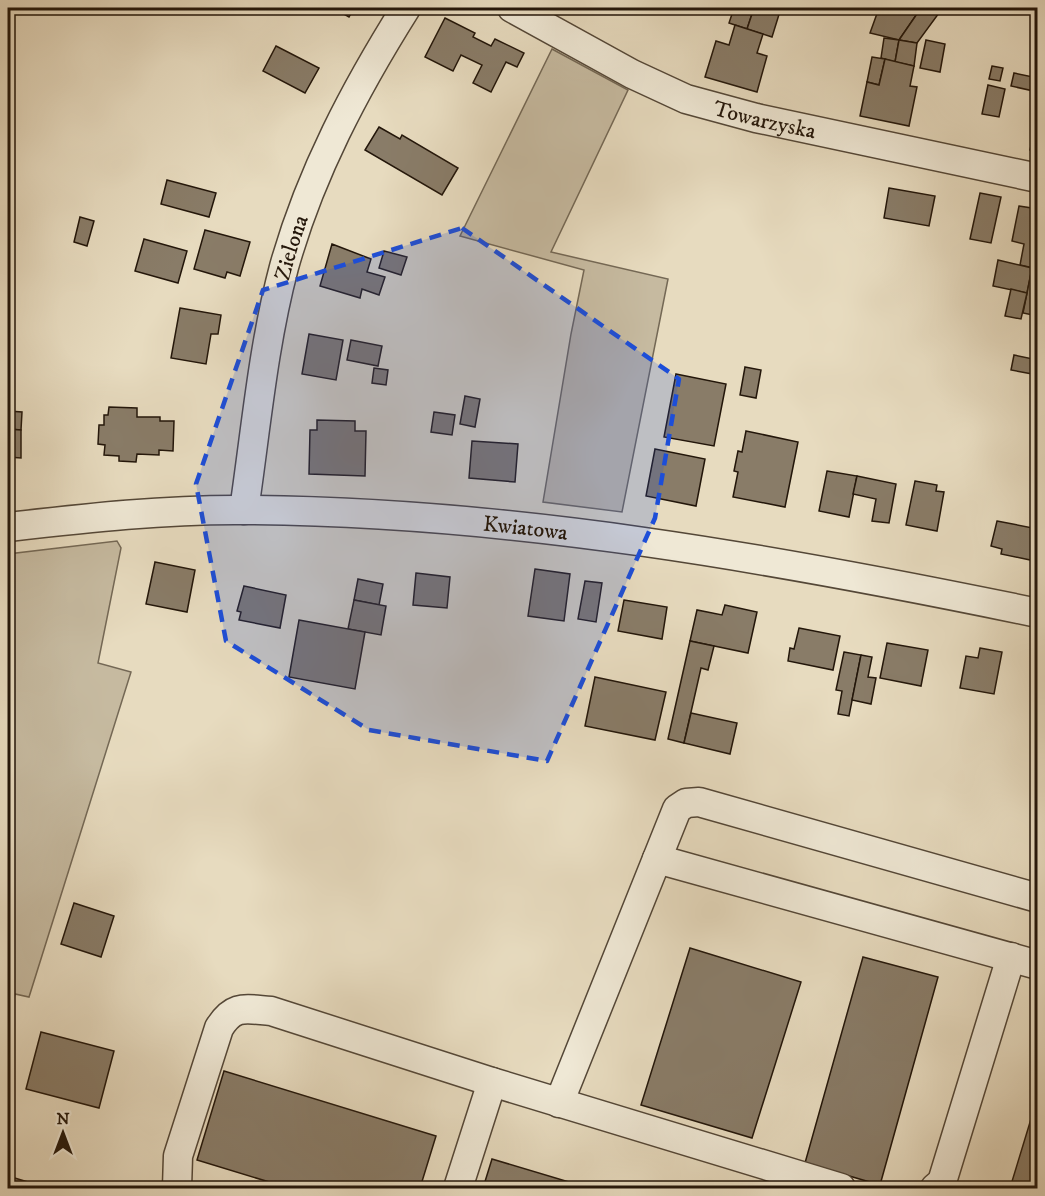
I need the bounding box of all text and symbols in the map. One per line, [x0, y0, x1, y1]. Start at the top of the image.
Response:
street label: Towarzyska [711, 95, 819, 146]
street label: Zielona [269, 211, 315, 283]
street label: Kwiatowa [482, 511, 570, 547]
north arrow [33, 1103, 93, 1163]
text: N [56, 1109, 70, 1129]

